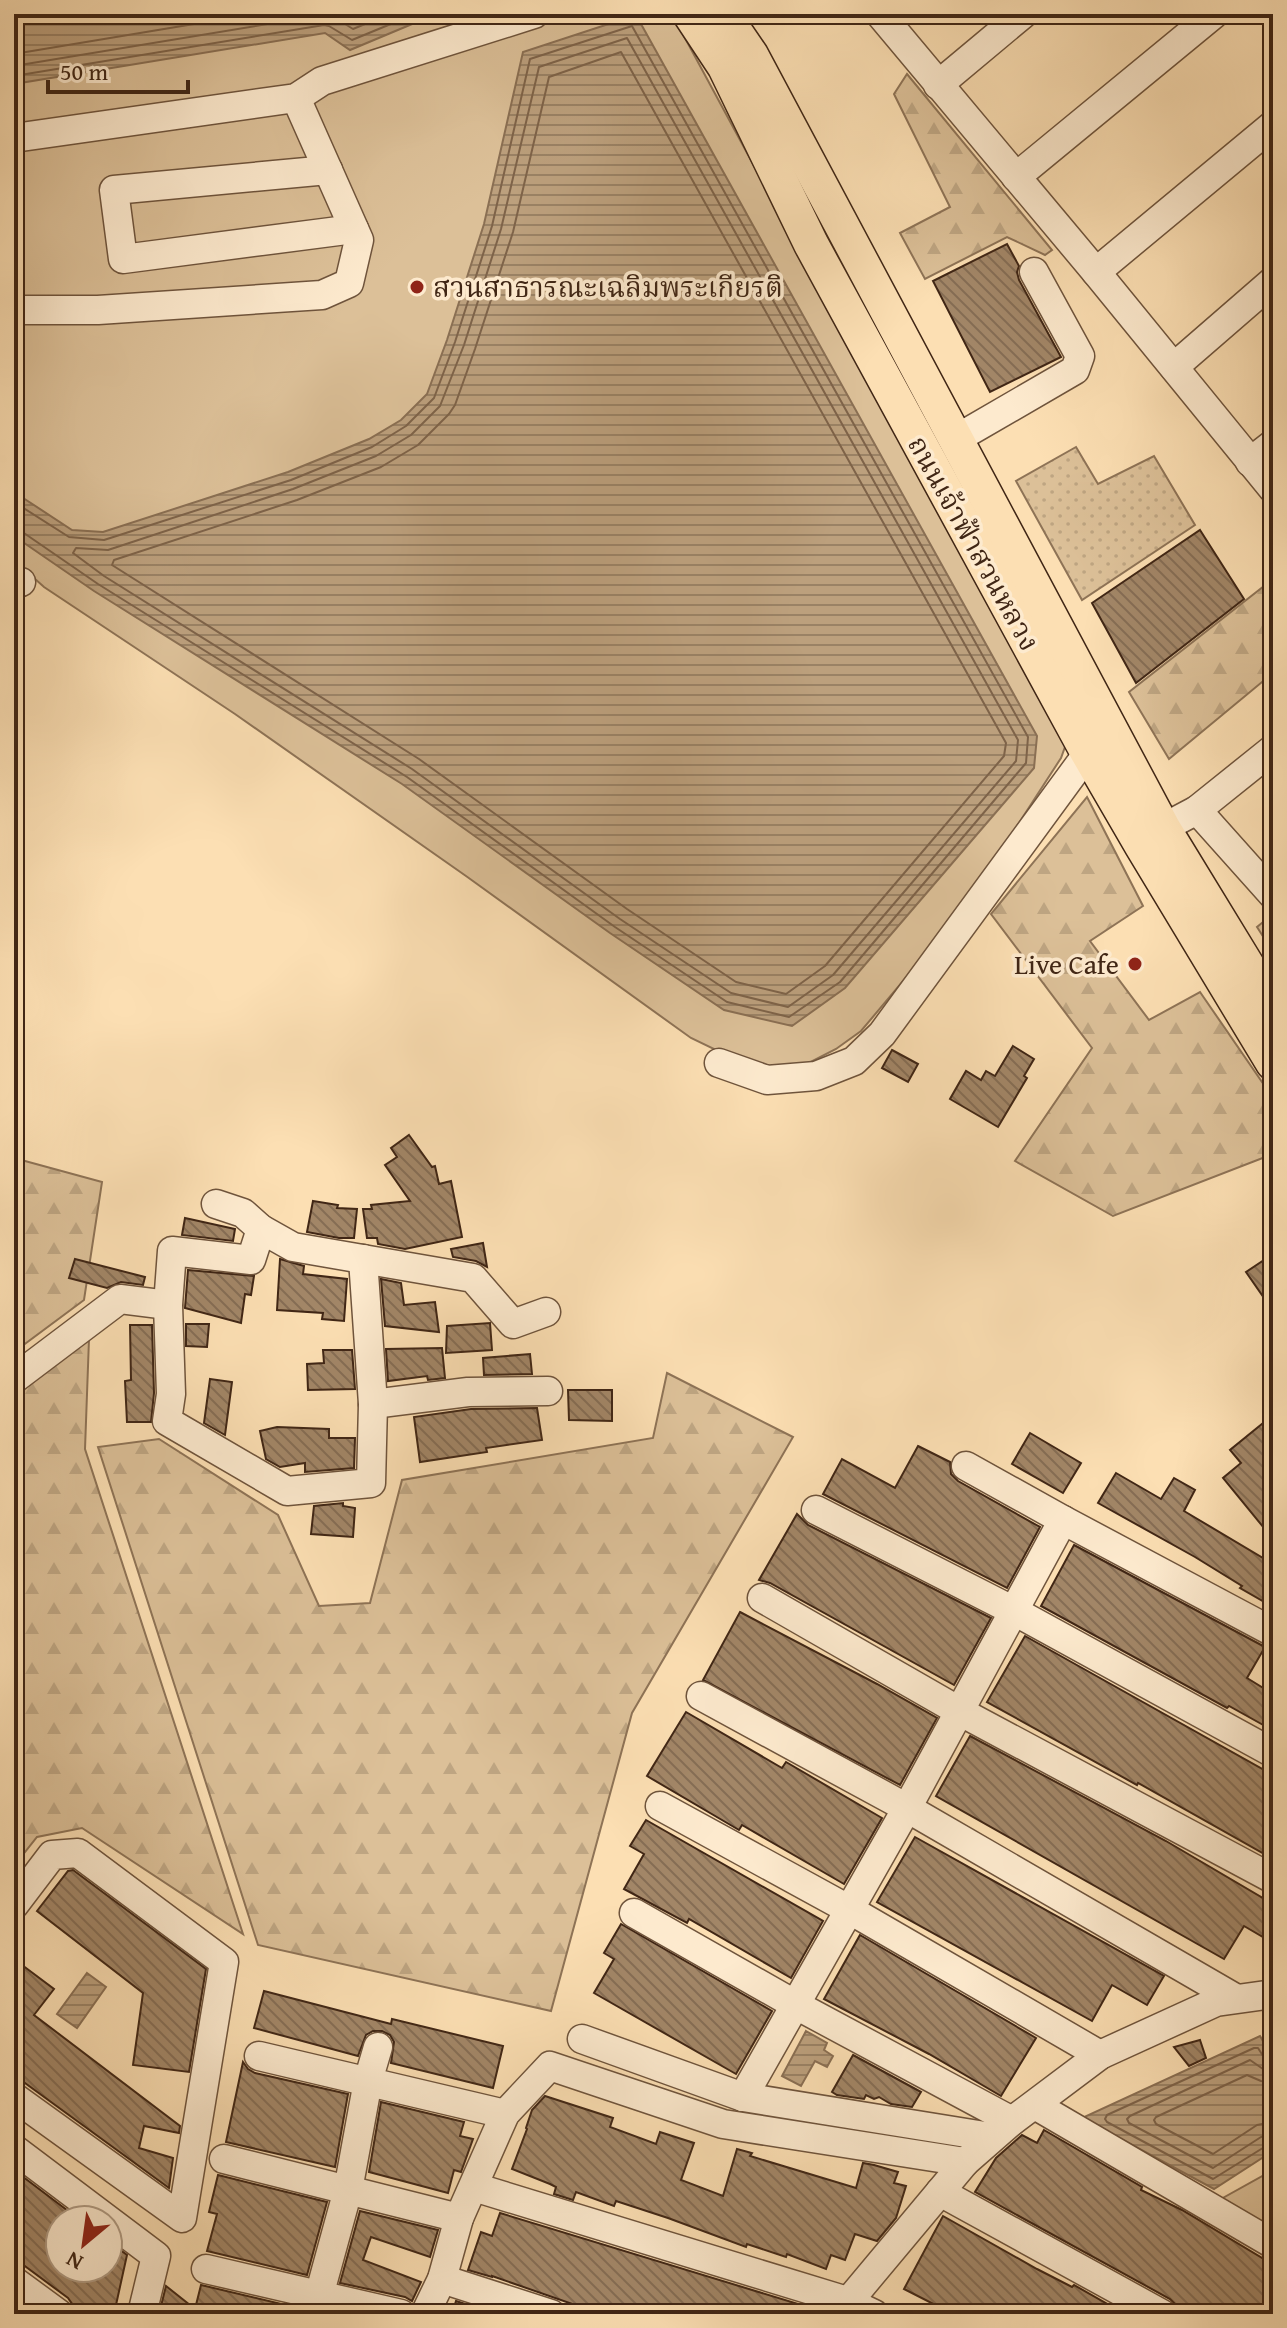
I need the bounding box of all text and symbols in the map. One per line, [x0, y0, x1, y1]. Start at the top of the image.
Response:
scale bar [48, 44, 188, 94]
text: 50 m [60, 54, 108, 89]
place label: สวนสาธารณะเฉลิมพระเกียรติ [433, 266, 783, 307]
marker: สวนสาธารณะเฉลิมพระเกียรติ [408, 278, 426, 296]
street label: ถนนเจ้าฟ้าสวนหลวง [898, 428, 1051, 658]
place label: Live Cafe [1014, 943, 1119, 984]
marker: Live Cafe [1126, 955, 1144, 973]
north arrow [44, 2204, 124, 2284]
text: N [60, 2244, 88, 2279]

